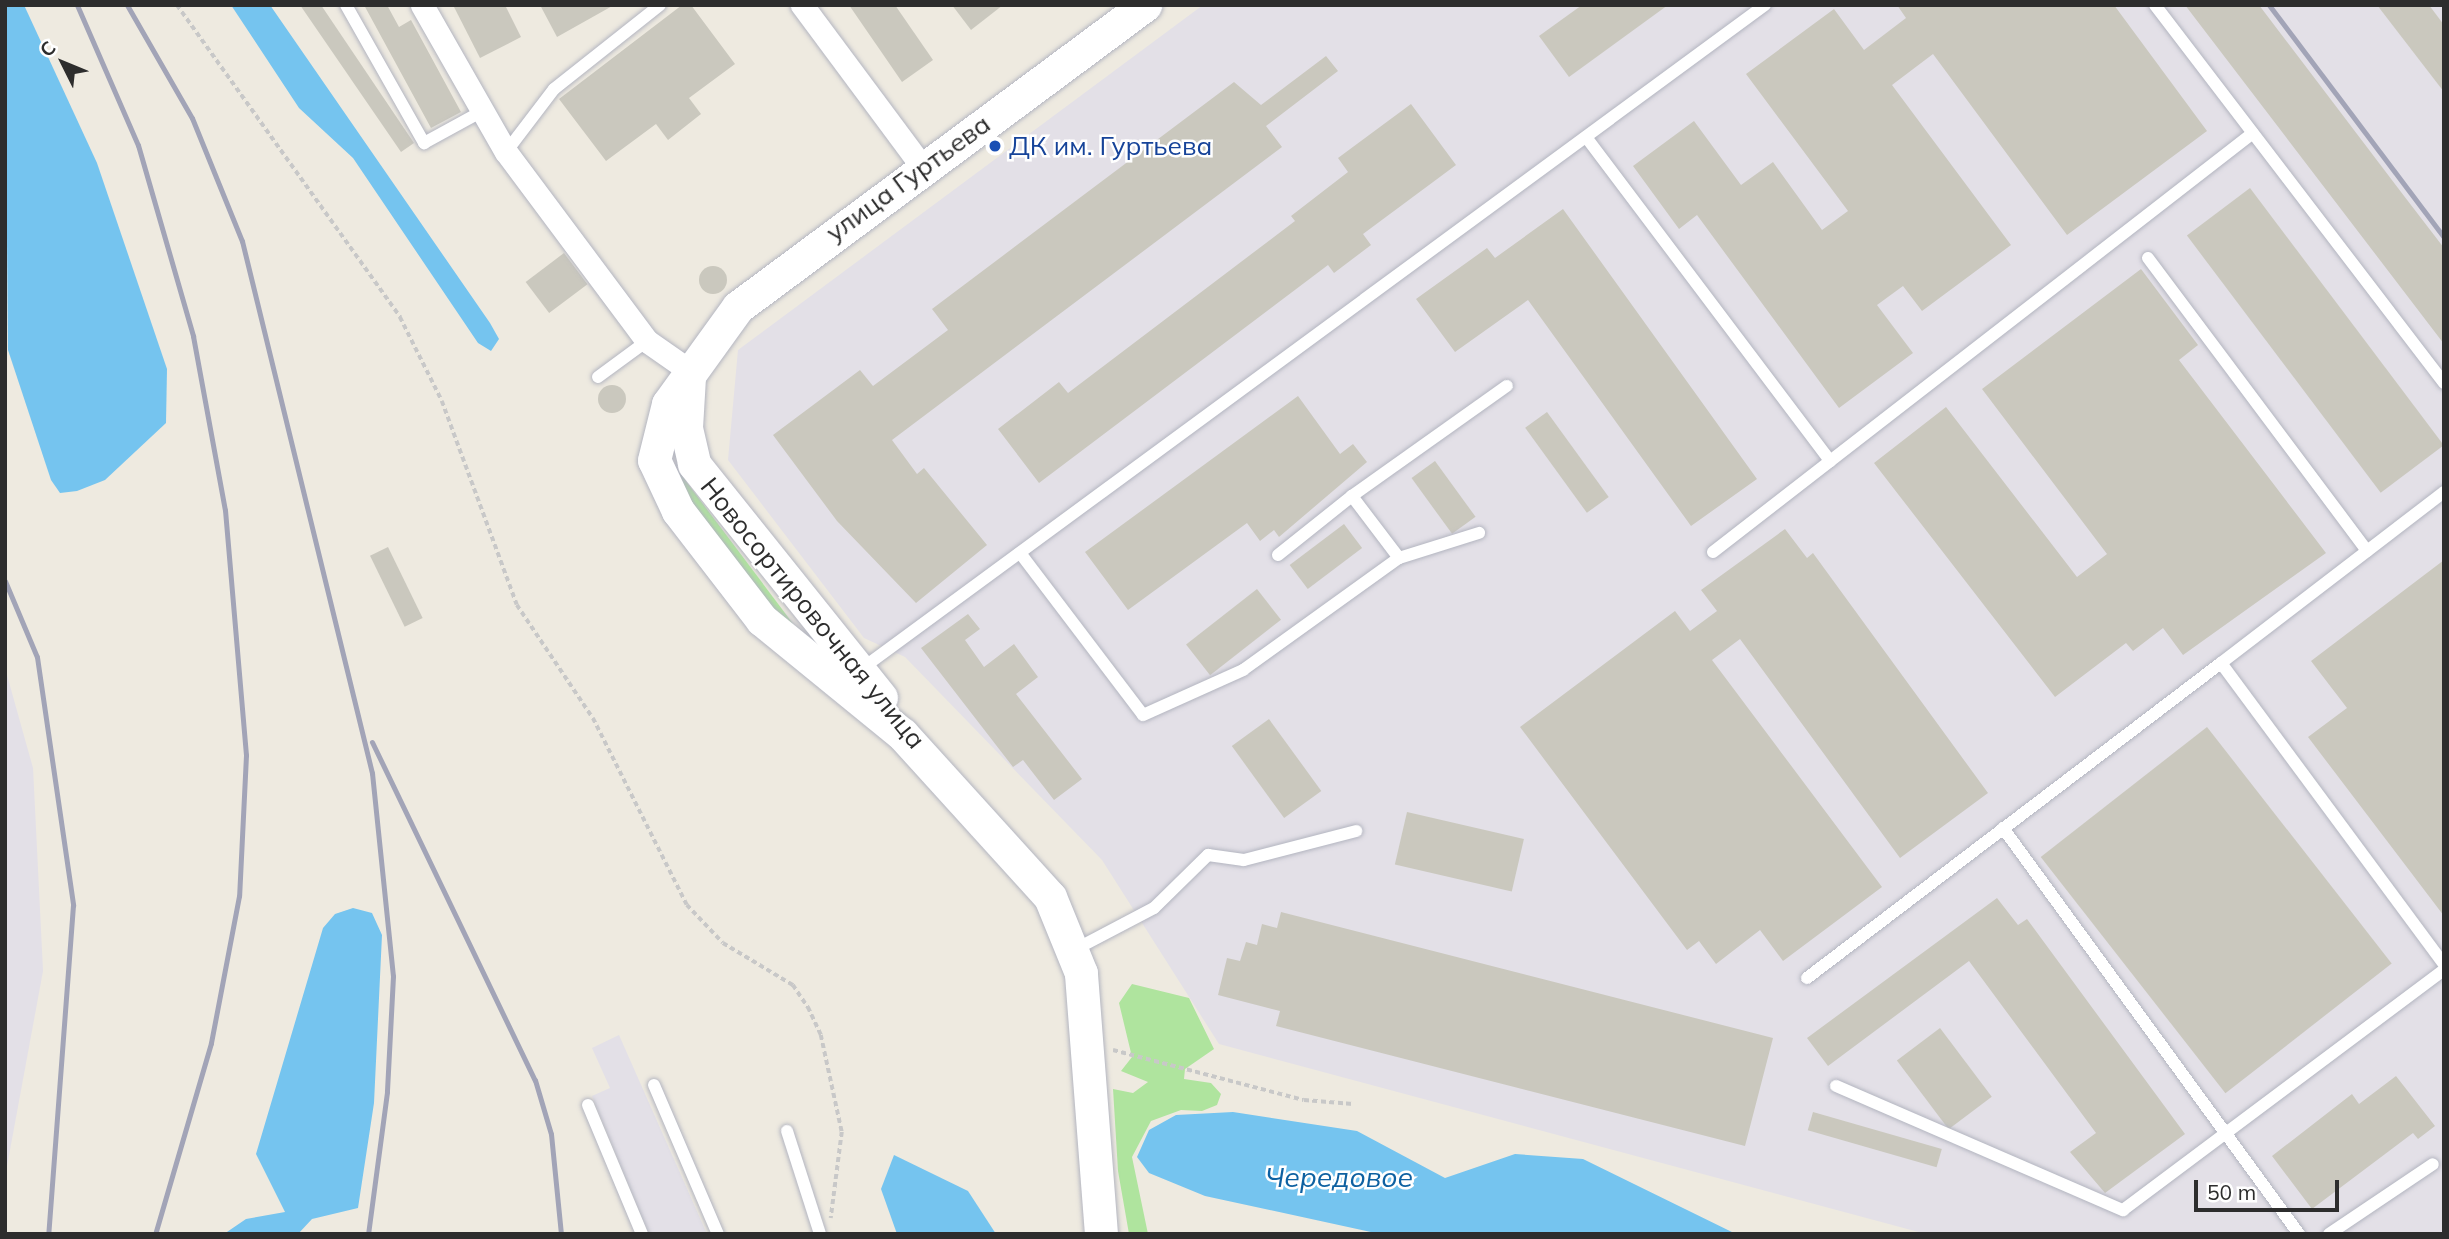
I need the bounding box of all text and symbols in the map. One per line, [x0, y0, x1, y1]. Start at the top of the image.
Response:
north arrow [28, 28, 98, 98]
text: С [34, 36, 61, 62]
street label: улица Гуртьева [820, 108, 996, 248]
place label: ДК им. Гуртьева [1009, 130, 1212, 162]
marker: ДК им. Гуртьева [987, 138, 1003, 154]
street label: Новосортировочная улица [694, 471, 932, 755]
water label: Чередовое [1265, 1160, 1413, 1194]
scale bar [2197, 1166, 2342, 1210]
text: 50 m [2207, 1179, 2256, 1205]

